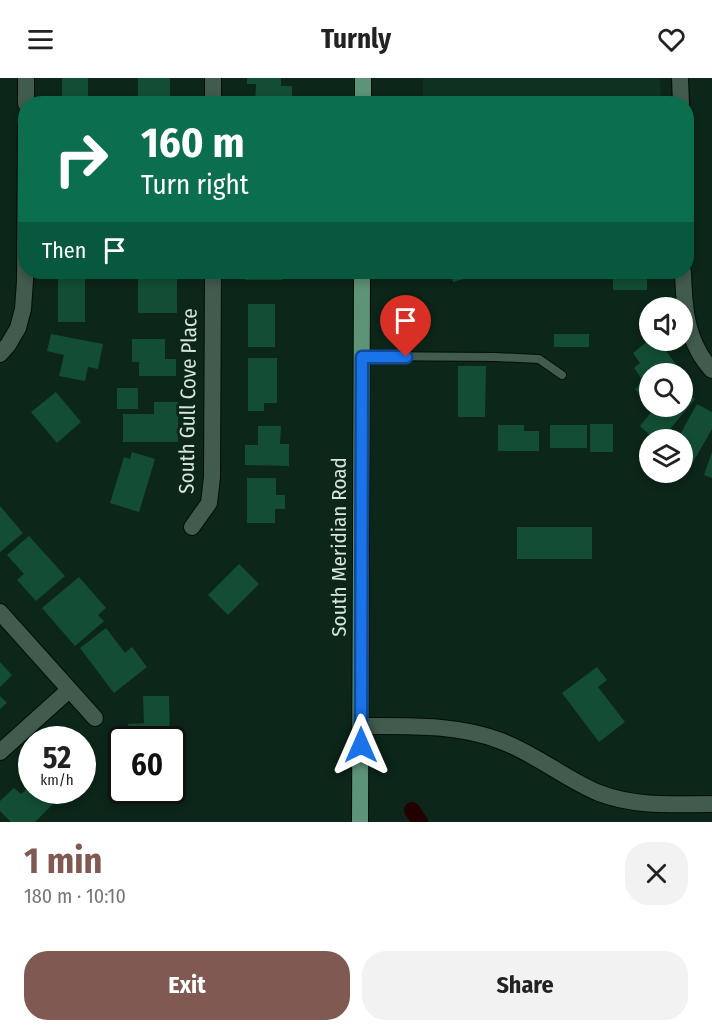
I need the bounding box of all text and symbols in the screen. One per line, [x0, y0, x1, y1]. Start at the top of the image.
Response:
icon: menu [24, 23, 57, 56]
text: Turnly [321, 23, 391, 55]
icon: heart [655, 23, 688, 56]
text: 160 m [141, 118, 244, 168]
icon: right [42, 120, 120, 198]
text: Turn right [141, 169, 249, 201]
icon: arrive [98, 234, 131, 267]
text: Then [42, 237, 86, 264]
pin [380, 295, 431, 357]
map controls [639, 297, 693, 483]
button: sound [639, 297, 693, 351]
icon: arrive [389, 304, 422, 337]
street label: South Gull Cove Place [173, 308, 203, 494]
button: search [639, 363, 693, 417]
button: layers [639, 429, 693, 483]
street label: South Meridian Road [326, 457, 352, 637]
position arrow [329, 713, 393, 777]
speed limit sign: 60 [108, 726, 186, 804]
text: 52 [43, 740, 71, 776]
text: km/h [40, 771, 74, 789]
text: 1 min [24, 839, 102, 883]
button: close [625, 842, 688, 905]
text: 180 m · 10:10 [24, 884, 126, 908]
button: Exit [24, 951, 350, 1020]
button: Share [362, 951, 688, 1020]

